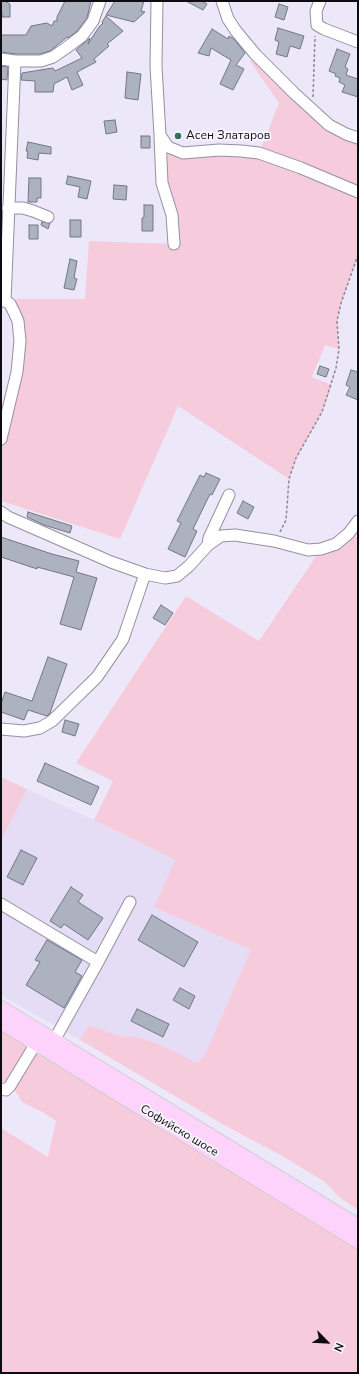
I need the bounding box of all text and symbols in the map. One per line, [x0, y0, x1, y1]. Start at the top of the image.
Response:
place label: Асен Златаров [186, 129, 270, 143]
marker: Асен Златаров [173, 131, 183, 141]
street label: Софийско шосе [137, 1102, 221, 1160]
north arrow [307, 1322, 347, 1362]
text: N [330, 1340, 347, 1354]

